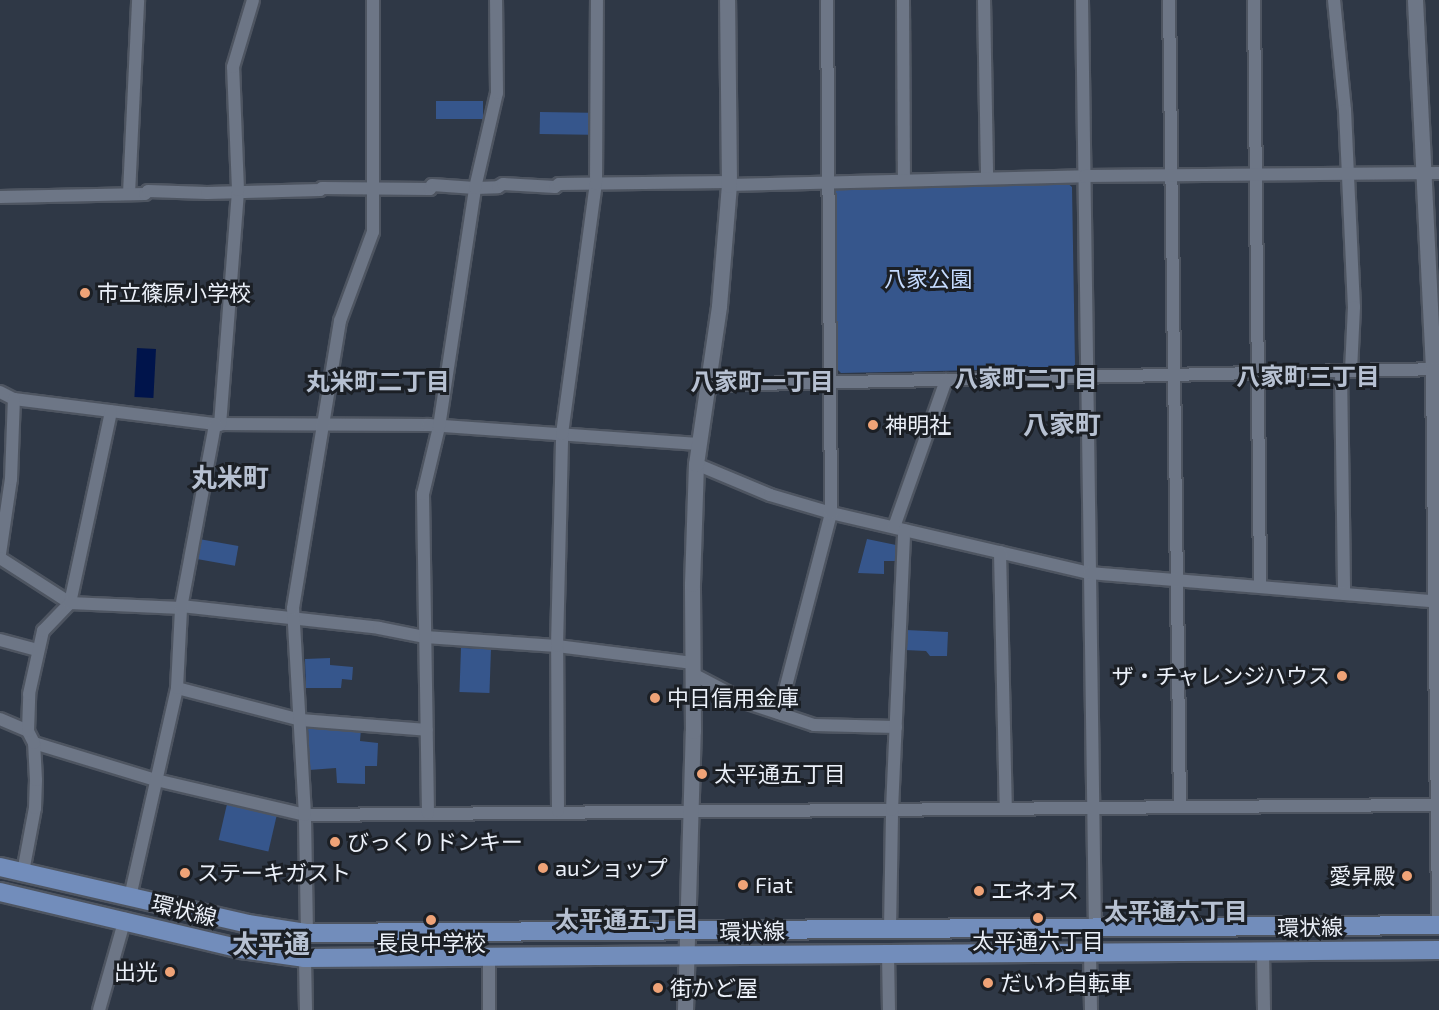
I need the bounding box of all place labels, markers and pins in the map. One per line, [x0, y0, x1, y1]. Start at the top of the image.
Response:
place label: 市立篠原小学校 [97, 280, 251, 306]
marker: 市立篠原小学校 [78, 286, 92, 300]
place label: 神明社 [885, 412, 951, 438]
marker: 神明社 [866, 418, 880, 432]
place label: ザ・チャレンジハウス [1110, 663, 1330, 689]
marker: ザ・チャレンジハウス [1335, 669, 1349, 683]
place label: 中日信用金庫 [667, 685, 799, 711]
marker: 中日信用金庫 [648, 691, 662, 705]
place label: 太平通五丁目 [714, 761, 846, 787]
marker: 太平通五丁目 [695, 767, 709, 781]
place label: びっくりドンキー [347, 829, 523, 855]
marker: びっくりドンキー [328, 835, 342, 849]
place label: auショップ [555, 855, 668, 881]
place label: ステーキガスト [197, 860, 351, 886]
marker: auショップ [536, 861, 550, 875]
place label: 愛昇殿 [1329, 863, 1395, 889]
marker: ステーキガスト [178, 866, 192, 880]
marker: 愛昇殿 [1400, 869, 1414, 883]
place label: Fiat [755, 872, 793, 898]
marker: Fiat [736, 878, 750, 892]
place label: エネオス [991, 878, 1079, 904]
marker: エネオス [972, 884, 986, 898]
marker: 太平通六丁目 [1031, 911, 1045, 925]
marker: 長良中学校 [424, 913, 438, 927]
place label: 太平通六丁目 [972, 928, 1104, 954]
place label: 長良中学校 [376, 930, 486, 956]
place label: 出光 [114, 959, 158, 985]
marker: 出光 [163, 965, 177, 979]
place label: だいわ自転車 [1000, 970, 1132, 996]
place label: 街かど屋 [670, 975, 758, 1001]
marker: だいわ自転車 [981, 976, 995, 990]
marker: 街かど屋 [651, 981, 665, 995]

